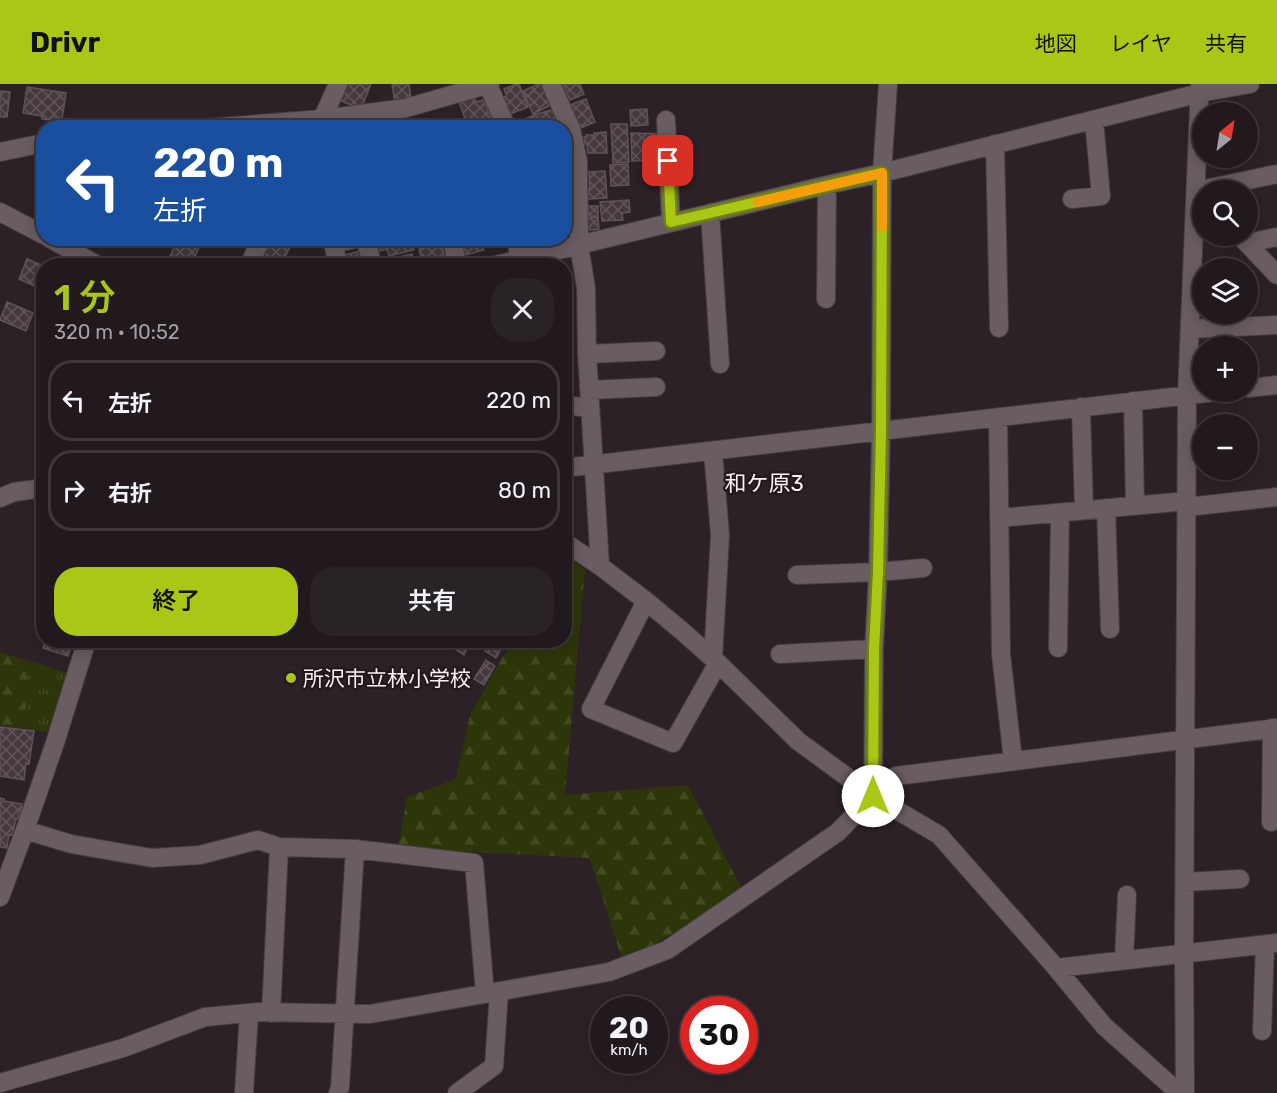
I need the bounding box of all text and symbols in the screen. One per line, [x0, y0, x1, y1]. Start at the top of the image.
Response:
text: Drivr [30, 26, 100, 59]
text: 地図 [1035, 31, 1077, 56]
text: レイヤ [1110, 31, 1172, 56]
text: 共有 [1205, 31, 1247, 56]
north arrow [1192, 102, 1258, 168]
map controls [1192, 102, 1258, 480]
pin [642, 135, 693, 186]
text: 220 m [153, 138, 284, 188]
icon: left [54, 144, 132, 222]
icon: arrive [651, 144, 684, 177]
button: search [1192, 180, 1258, 246]
text: 左折 [153, 195, 207, 227]
button: layers [1192, 258, 1258, 324]
text: 1 分 [54, 276, 115, 319]
button: close [491, 278, 554, 341]
text: 320 m · 10:52 [54, 320, 180, 344]
button: + [1192, 336, 1258, 402]
icon: left [57, 384, 90, 417]
text: 220 m [486, 387, 551, 414]
text: 左折 [108, 390, 152, 417]
button: − [1192, 414, 1258, 480]
district label: 和ケ原3 [724, 470, 804, 497]
icon: right [57, 474, 90, 507]
text: 80 m [498, 477, 551, 504]
text: 右折 [108, 480, 152, 507]
button: 終了 [54, 567, 298, 636]
button: 共有 [310, 567, 554, 636]
place label: 所沢市立林小学校 [303, 666, 471, 691]
marker: 所沢市立林小学校 [284, 671, 298, 685]
position arrow [841, 764, 905, 828]
speed limit sign: 30 [680, 996, 758, 1074]
text: 20 [609, 1010, 649, 1046]
text: km/h [610, 1041, 648, 1059]

